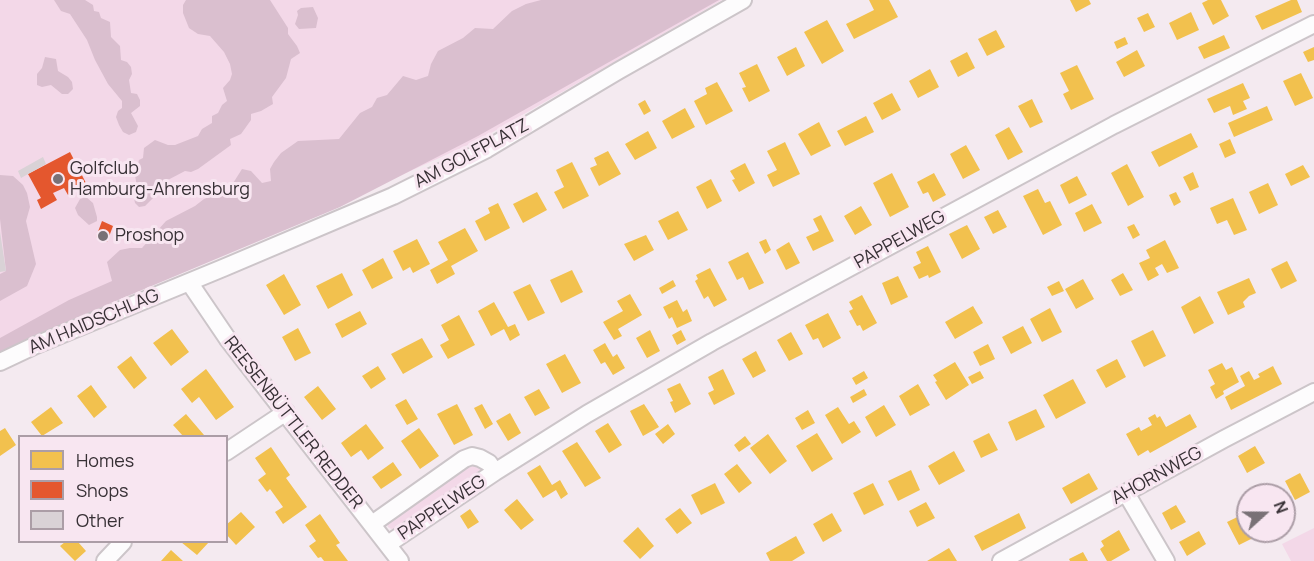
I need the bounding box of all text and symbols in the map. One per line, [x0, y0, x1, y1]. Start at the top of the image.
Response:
street label: AM GOLFPLATZ [411, 115, 533, 193]
place label: Golfclub Hamburg-Ahrensburg [70, 158, 250, 201]
marker: Golfclub Hamburg-Ahrensburg [51, 172, 65, 186]
street label: PAPPELWEG [851, 206, 949, 274]
place label: Proshop [115, 225, 184, 247]
marker: Proshop [96, 229, 110, 243]
street label: AM HAIDSCHLAG [26, 285, 162, 359]
street label: REESENBÜTTLER REDDER [219, 332, 367, 514]
legend [18, 435, 228, 543]
street label: AHORNWEG [1108, 442, 1206, 510]
text: Homes [76, 448, 134, 472]
street label: PAPPELWEG [394, 471, 490, 545]
text: Shops [76, 478, 128, 502]
north arrow [1236, 483, 1296, 543]
text: N [1269, 498, 1293, 517]
text: Other [76, 508, 124, 532]

